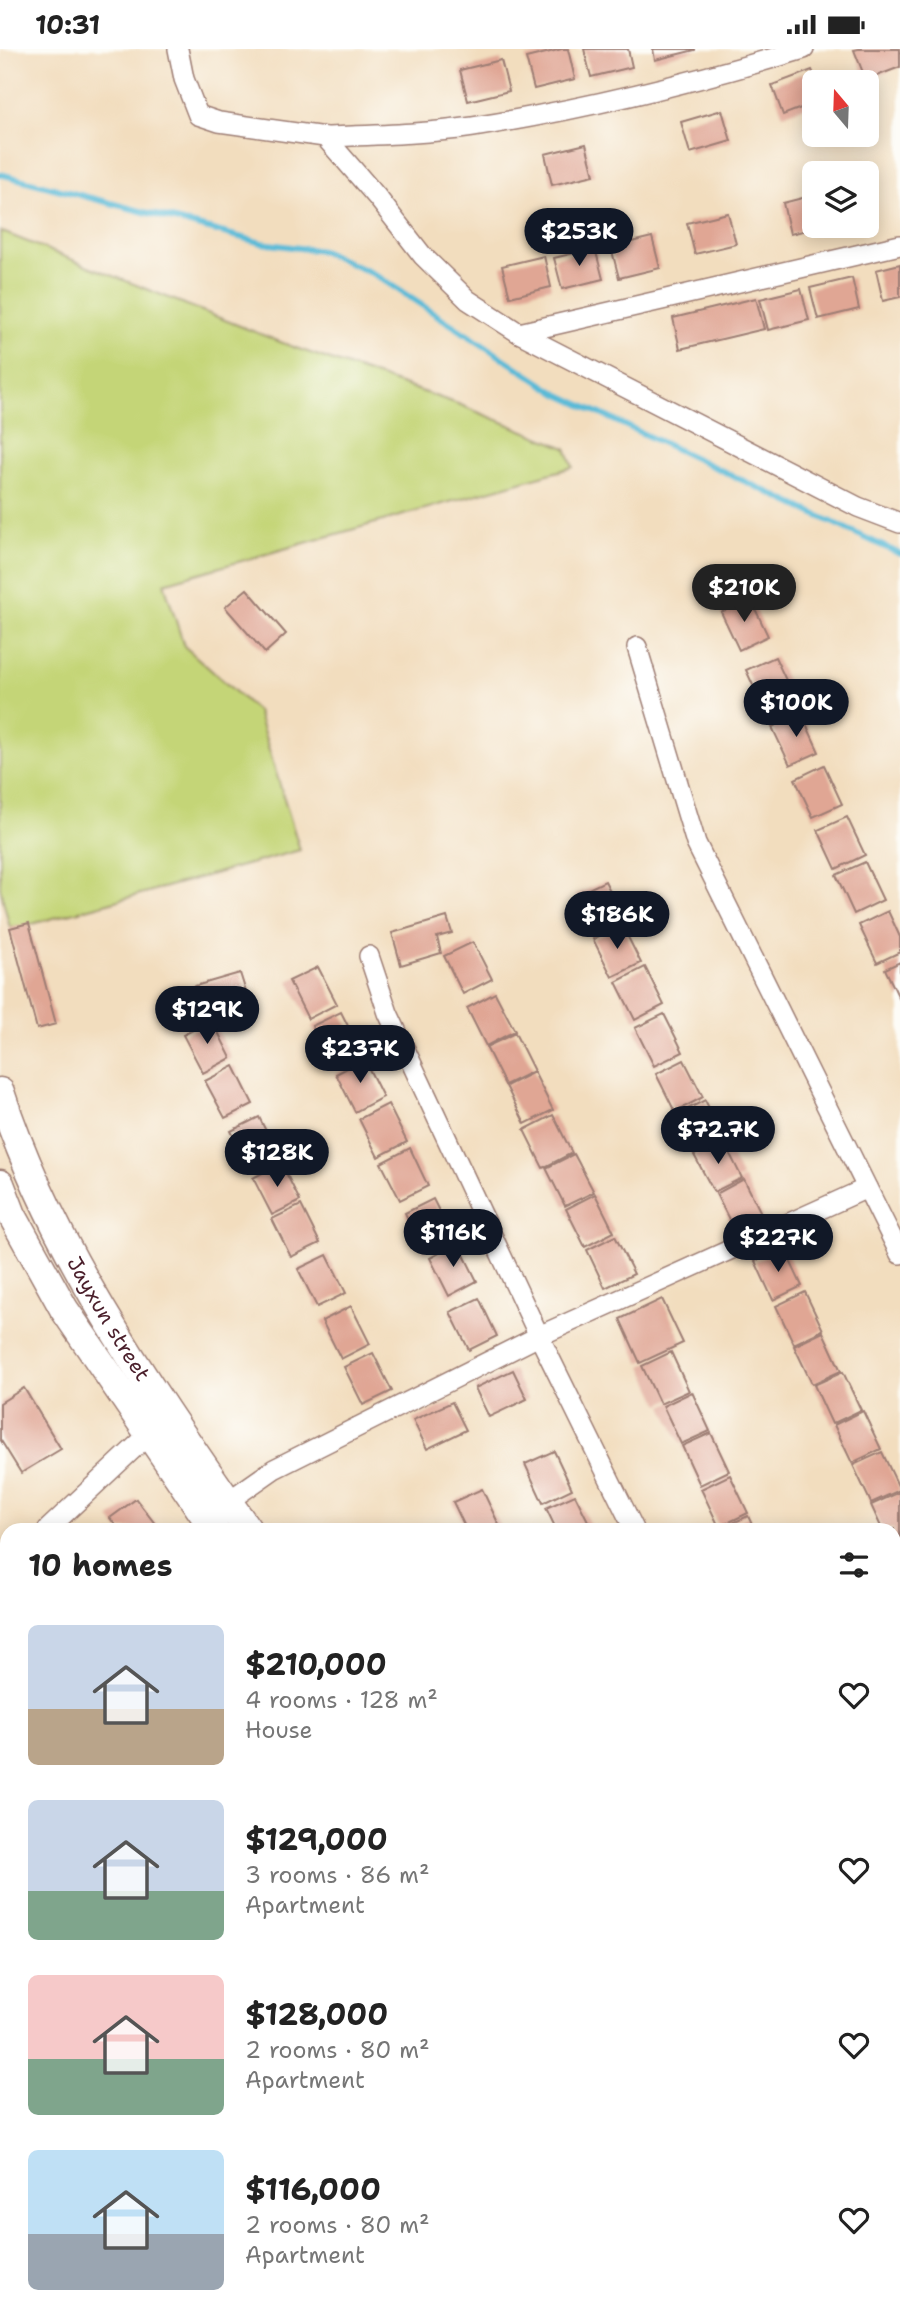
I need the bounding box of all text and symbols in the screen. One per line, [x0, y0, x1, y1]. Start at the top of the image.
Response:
text: 10:31 [35, 7, 100, 42]
north arrow [802, 70, 878, 147]
map controls [802, 70, 879, 238]
button: layers [802, 161, 879, 238]
pin: $253K [530, 209, 628, 268]
text: $253K [540, 216, 618, 246]
pin: $210K [695, 565, 793, 624]
text: $210K [708, 572, 780, 602]
pin: $100K [747, 679, 845, 739]
text: $100K [760, 687, 832, 717]
pin: $186K [568, 891, 666, 951]
text: $186K [580, 899, 654, 929]
pin: $129K [158, 986, 256, 1046]
text: $129K [171, 994, 243, 1024]
pin: $237K [311, 1025, 409, 1085]
text: $237K [321, 1033, 399, 1063]
pin: $72.7K [661, 1107, 775, 1166]
text: $72.7K [677, 1114, 759, 1144]
pin: $128K [228, 1129, 326, 1189]
text: $128K [241, 1137, 313, 1167]
pin: $116K [404, 1209, 502, 1269]
pin: $227K [729, 1215, 827, 1274]
text: $116K [420, 1217, 486, 1247]
text: $227K [739, 1222, 817, 1252]
street label: Jayxun street [60, 1252, 157, 1387]
text: 10 homes [28, 1545, 173, 1586]
icon: filters [835, 1546, 873, 1584]
text: $210,000 [245, 1644, 387, 1685]
icon: home [84, 1653, 168, 1737]
icon: heart [835, 1676, 873, 1714]
text: 4 rooms · 128 m² [245, 1685, 438, 1715]
text: House [245, 1715, 313, 1745]
text: $129,000 [245, 1819, 388, 1860]
icon: home [84, 1828, 168, 1912]
icon: heart [835, 1851, 873, 1889]
text: 3 rooms · 86 m² [245, 1860, 430, 1890]
text: Apartment [245, 1890, 365, 1920]
text: $128,000 [245, 1994, 388, 2035]
icon: home [84, 2003, 168, 2087]
icon: heart [835, 2026, 873, 2064]
text: 2 rooms · 80 m² [245, 2035, 430, 2065]
text: Apartment [245, 2065, 365, 2095]
text: $116,000 [245, 2169, 381, 2210]
icon: home [84, 2178, 168, 2262]
icon: heart [835, 2201, 873, 2239]
text: 2 rooms · 80 m² [245, 2210, 430, 2240]
text: Apartment [245, 2240, 365, 2270]

